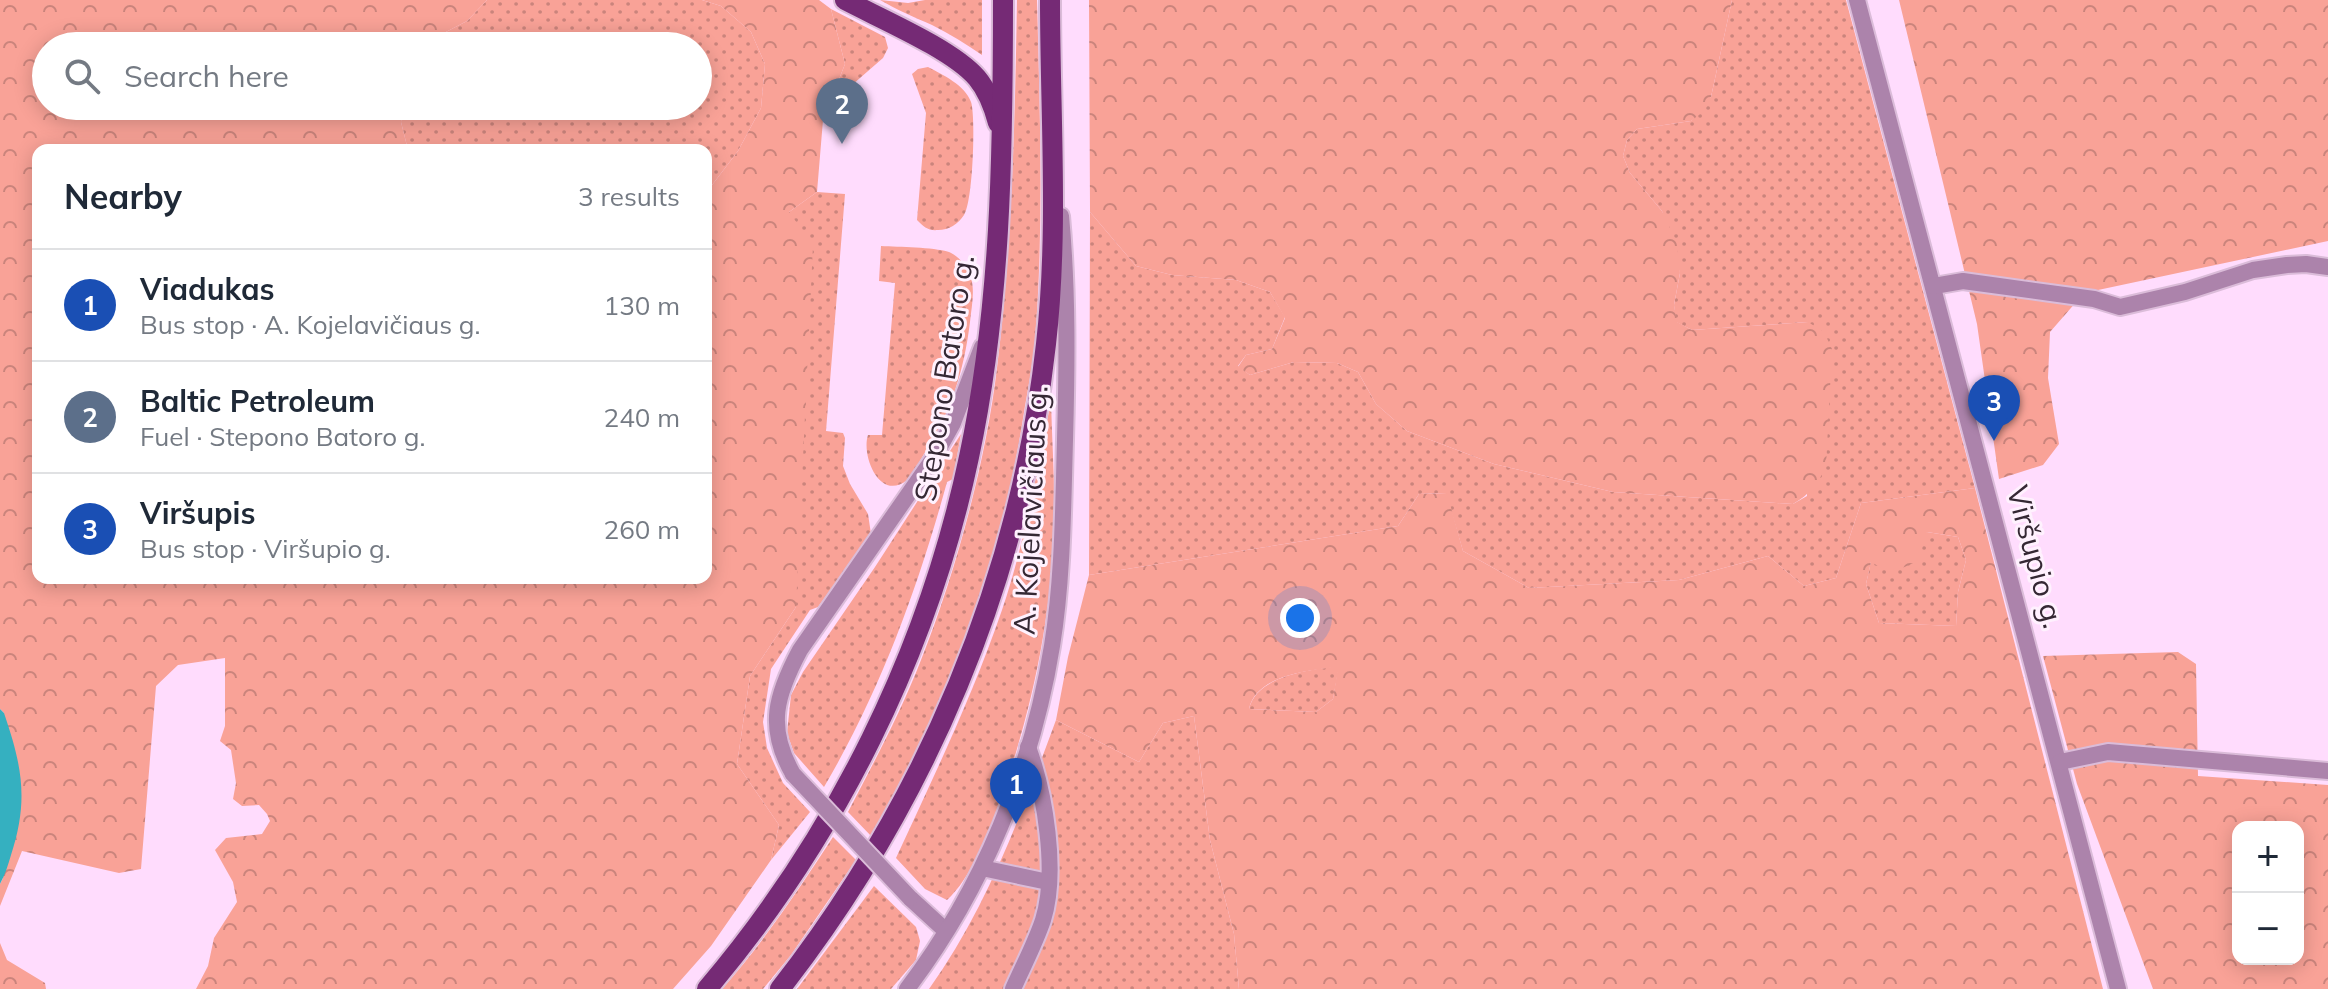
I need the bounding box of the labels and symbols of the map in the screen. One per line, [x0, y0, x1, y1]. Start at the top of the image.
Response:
pin: 2 [816, 78, 868, 144]
street label: Stepono Batoro g. [906, 252, 982, 504]
pin: 3 [1968, 375, 2020, 441]
street label: A. Kojelavičiaus g. [1004, 384, 1056, 636]
street label: Viršupio g. [1999, 481, 2073, 632]
your location [1280, 598, 1320, 638]
pin: 1 [990, 758, 1042, 824]

